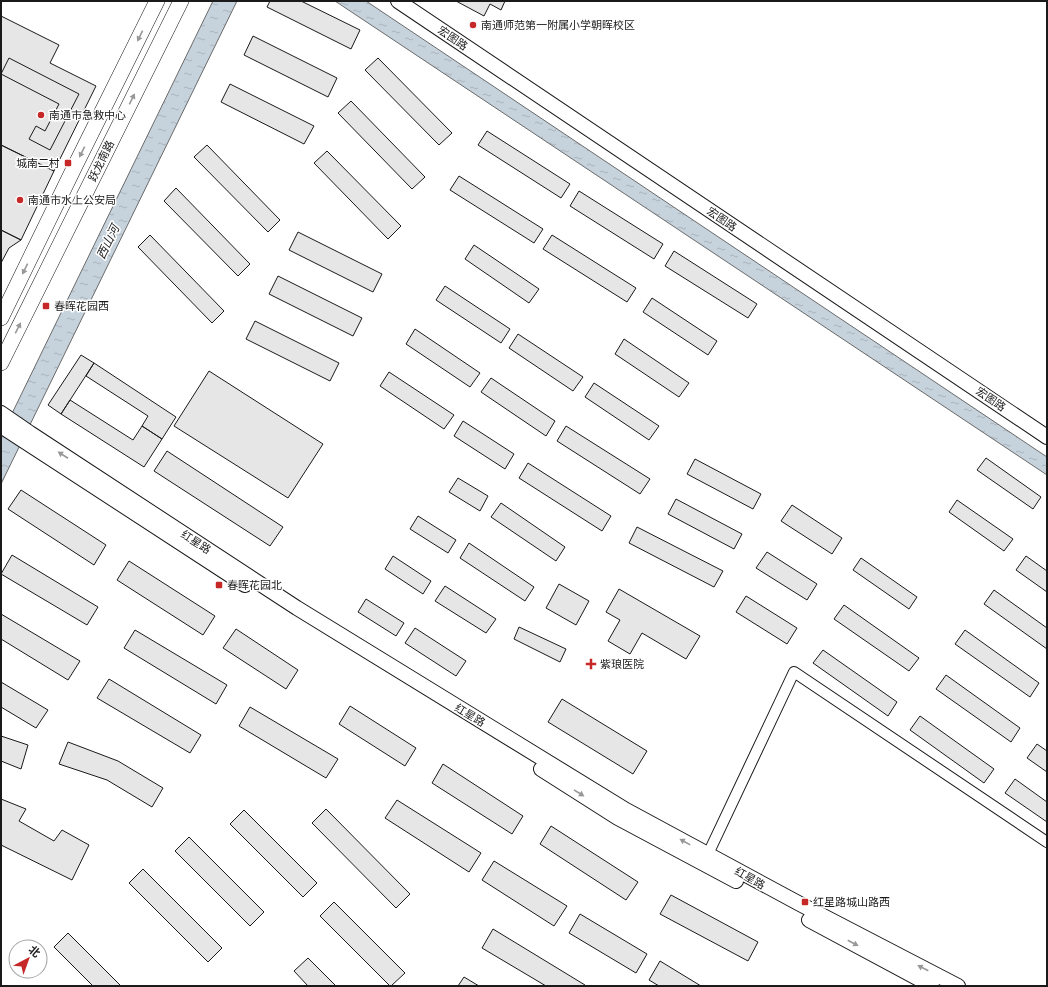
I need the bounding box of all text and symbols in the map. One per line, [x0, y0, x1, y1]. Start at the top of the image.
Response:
place label: 南通师范第一附属小学朝晖校区 [481, 19, 635, 31]
marker: 南通师范第一附属小学朝晖校区 [468, 20, 478, 30]
street label: 宏图路 [436, 24, 470, 52]
one-way arrow [136, 30, 143, 42]
one-way arrow [129, 93, 135, 105]
place label: 南通市急救中心 [49, 109, 126, 121]
marker: 南通市急救中心 [36, 110, 46, 120]
street label: 跃龙南路 [86, 139, 116, 183]
one-way arrow [78, 147, 85, 158]
place label: 城南二村 [16, 157, 60, 169]
marker: 城南二村 [63, 158, 73, 168]
place label: 南通市水上公安局 [28, 194, 116, 206]
marker: 南通市水上公安局 [15, 195, 25, 205]
street label: 宏图路 [705, 205, 739, 233]
water label: 西山河 [94, 221, 123, 261]
one-way arrow [22, 263, 28, 275]
place label: 春晖花园西 [54, 300, 109, 312]
marker: 春晖花园西 [41, 301, 51, 311]
one-way arrow [15, 323, 22, 334]
street label: 宏图路 [974, 385, 1008, 413]
one-way arrow [58, 451, 68, 459]
street label: 红星路 [179, 528, 213, 556]
place label: 春晖花园北 [227, 579, 282, 591]
marker: 春晖花园北 [214, 580, 224, 590]
marker: 紫琅医院 [585, 658, 597, 670]
place label: 紫琅医院 [600, 658, 644, 670]
street label: 红星路 [453, 701, 487, 729]
one-way arrow [574, 789, 584, 797]
one-way arrow [679, 838, 690, 845]
street label: 红星路 [733, 865, 767, 891]
place label: 红星路城山路西 [813, 896, 890, 908]
marker: 红星路城山路西 [800, 897, 810, 907]
north arrow [8, 939, 48, 979]
one-way arrow [847, 940, 858, 947]
text: 北 [26, 943, 43, 960]
one-way arrow [917, 965, 929, 971]

